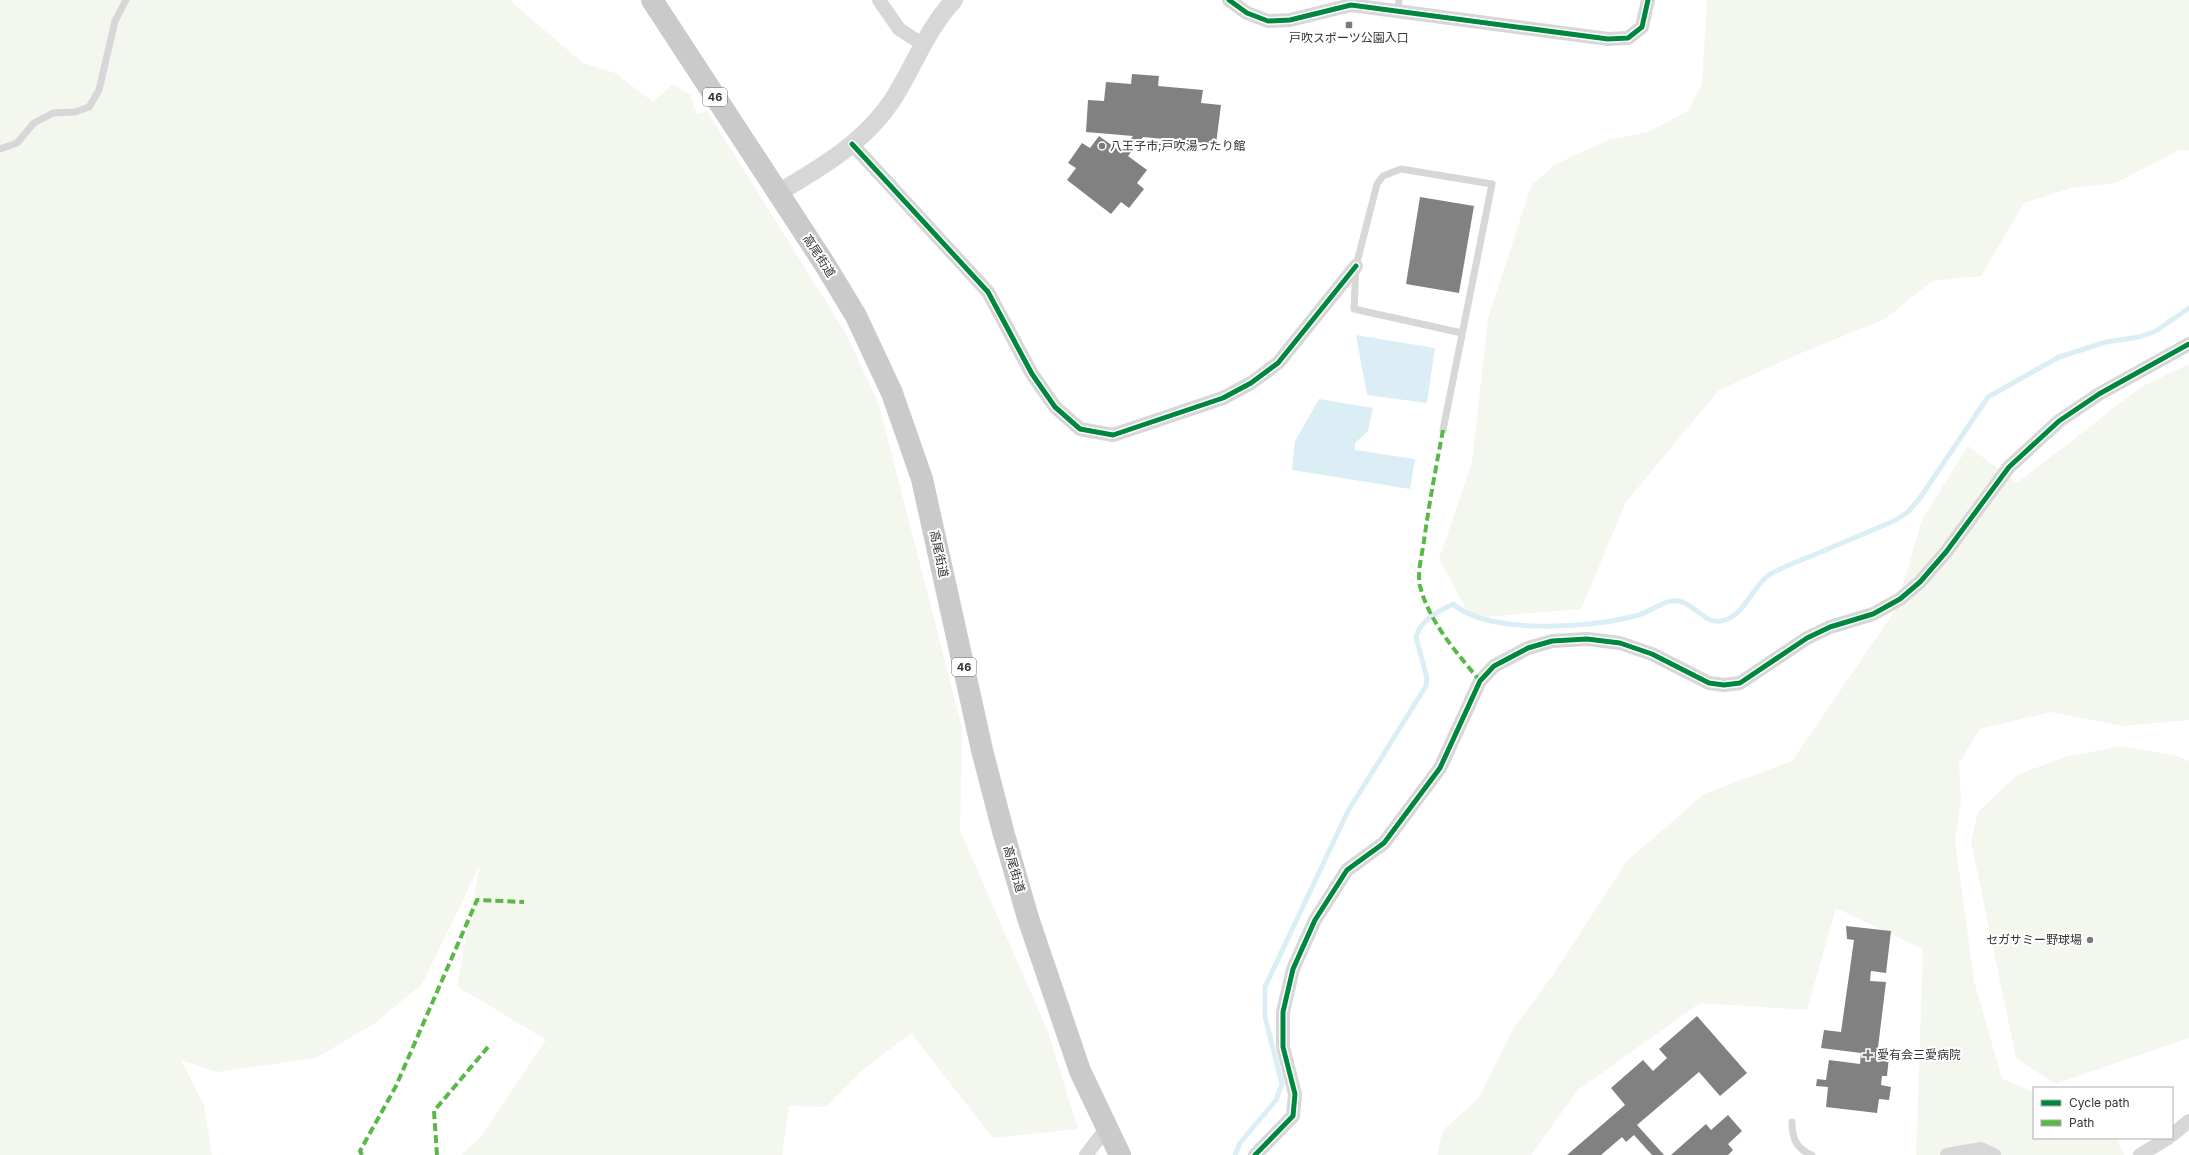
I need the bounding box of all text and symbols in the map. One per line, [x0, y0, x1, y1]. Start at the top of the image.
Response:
marker: 戸吹スポーツ公園入口 [1344, 20, 1354, 30]
place label: 戸吹スポーツ公園入口 [1289, 30, 1409, 45]
road number: 46 [703, 88, 727, 106]
place label: 八王子市;戸吹湯ったり館 [1110, 138, 1246, 153]
marker: 八王子市;戸吹湯ったり館 [1097, 141, 1107, 151]
street label: 高尾街道 [800, 232, 839, 280]
street label: 高尾街道 [927, 529, 952, 579]
road number: 46 [952, 658, 976, 676]
street label: 高尾街道 [1001, 844, 1028, 894]
place label: セガサミー野球場 [1986, 932, 2082, 947]
marker: セガサミー野球場 [2085, 935, 2095, 945]
place label: 愛有会三愛病院 [1877, 1047, 1961, 1062]
marker: 愛有会三愛病院 [1862, 1049, 1874, 1061]
legend [2033, 1087, 2173, 1139]
text: Cycle path [2069, 1095, 2130, 1110]
text: Path [2069, 1115, 2094, 1130]

